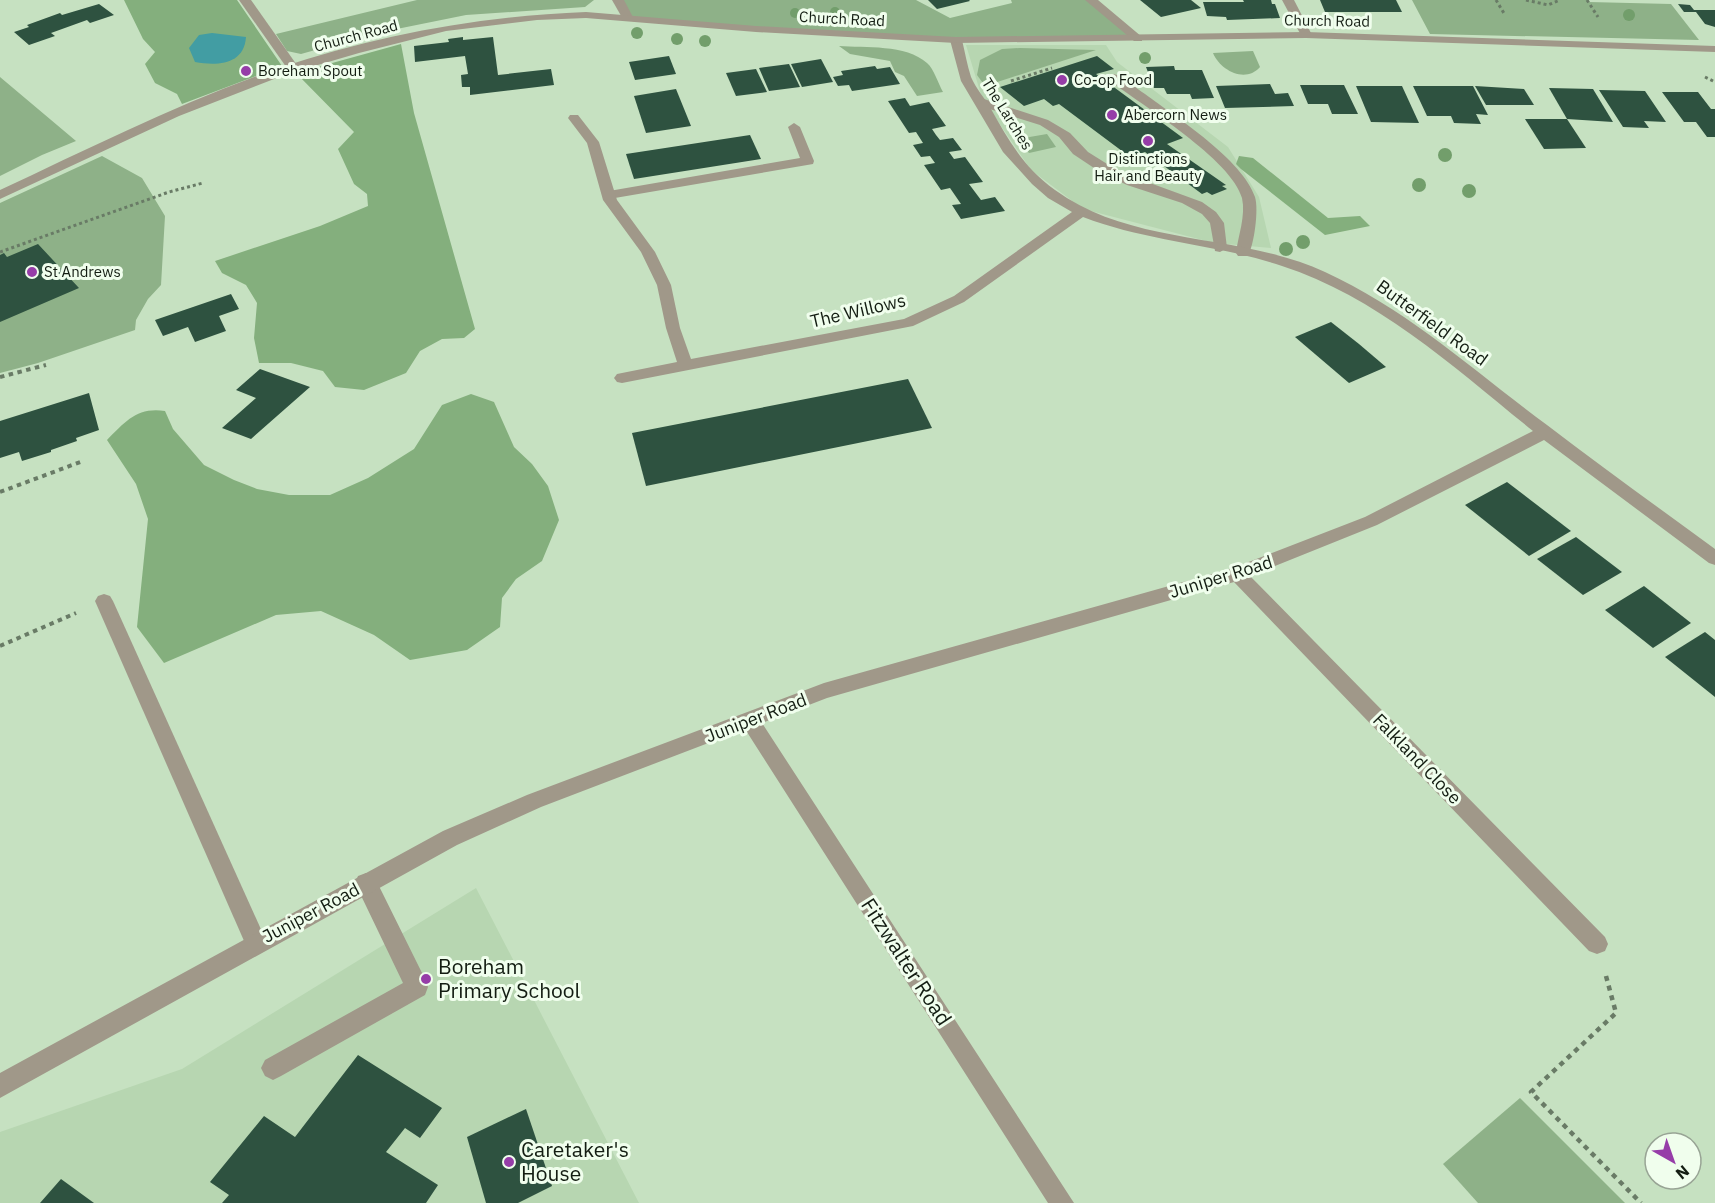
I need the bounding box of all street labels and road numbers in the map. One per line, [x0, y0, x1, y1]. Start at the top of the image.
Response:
street label: Church Road [799, 7, 885, 30]
street label: Church Road [1284, 10, 1370, 31]
street label: Church Road [312, 15, 400, 56]
street label: The Larches [978, 74, 1037, 153]
street label: Butterfield Road [1372, 274, 1492, 371]
street label: The Willows [808, 288, 908, 333]
street label: Juniper Road [1166, 550, 1275, 603]
street label: Juniper Road [702, 688, 810, 747]
street label: Falkland Close [1368, 708, 1467, 809]
street label: Juniper Road [258, 877, 363, 948]
street label: Fitzwalter Road [855, 892, 959, 1031]

